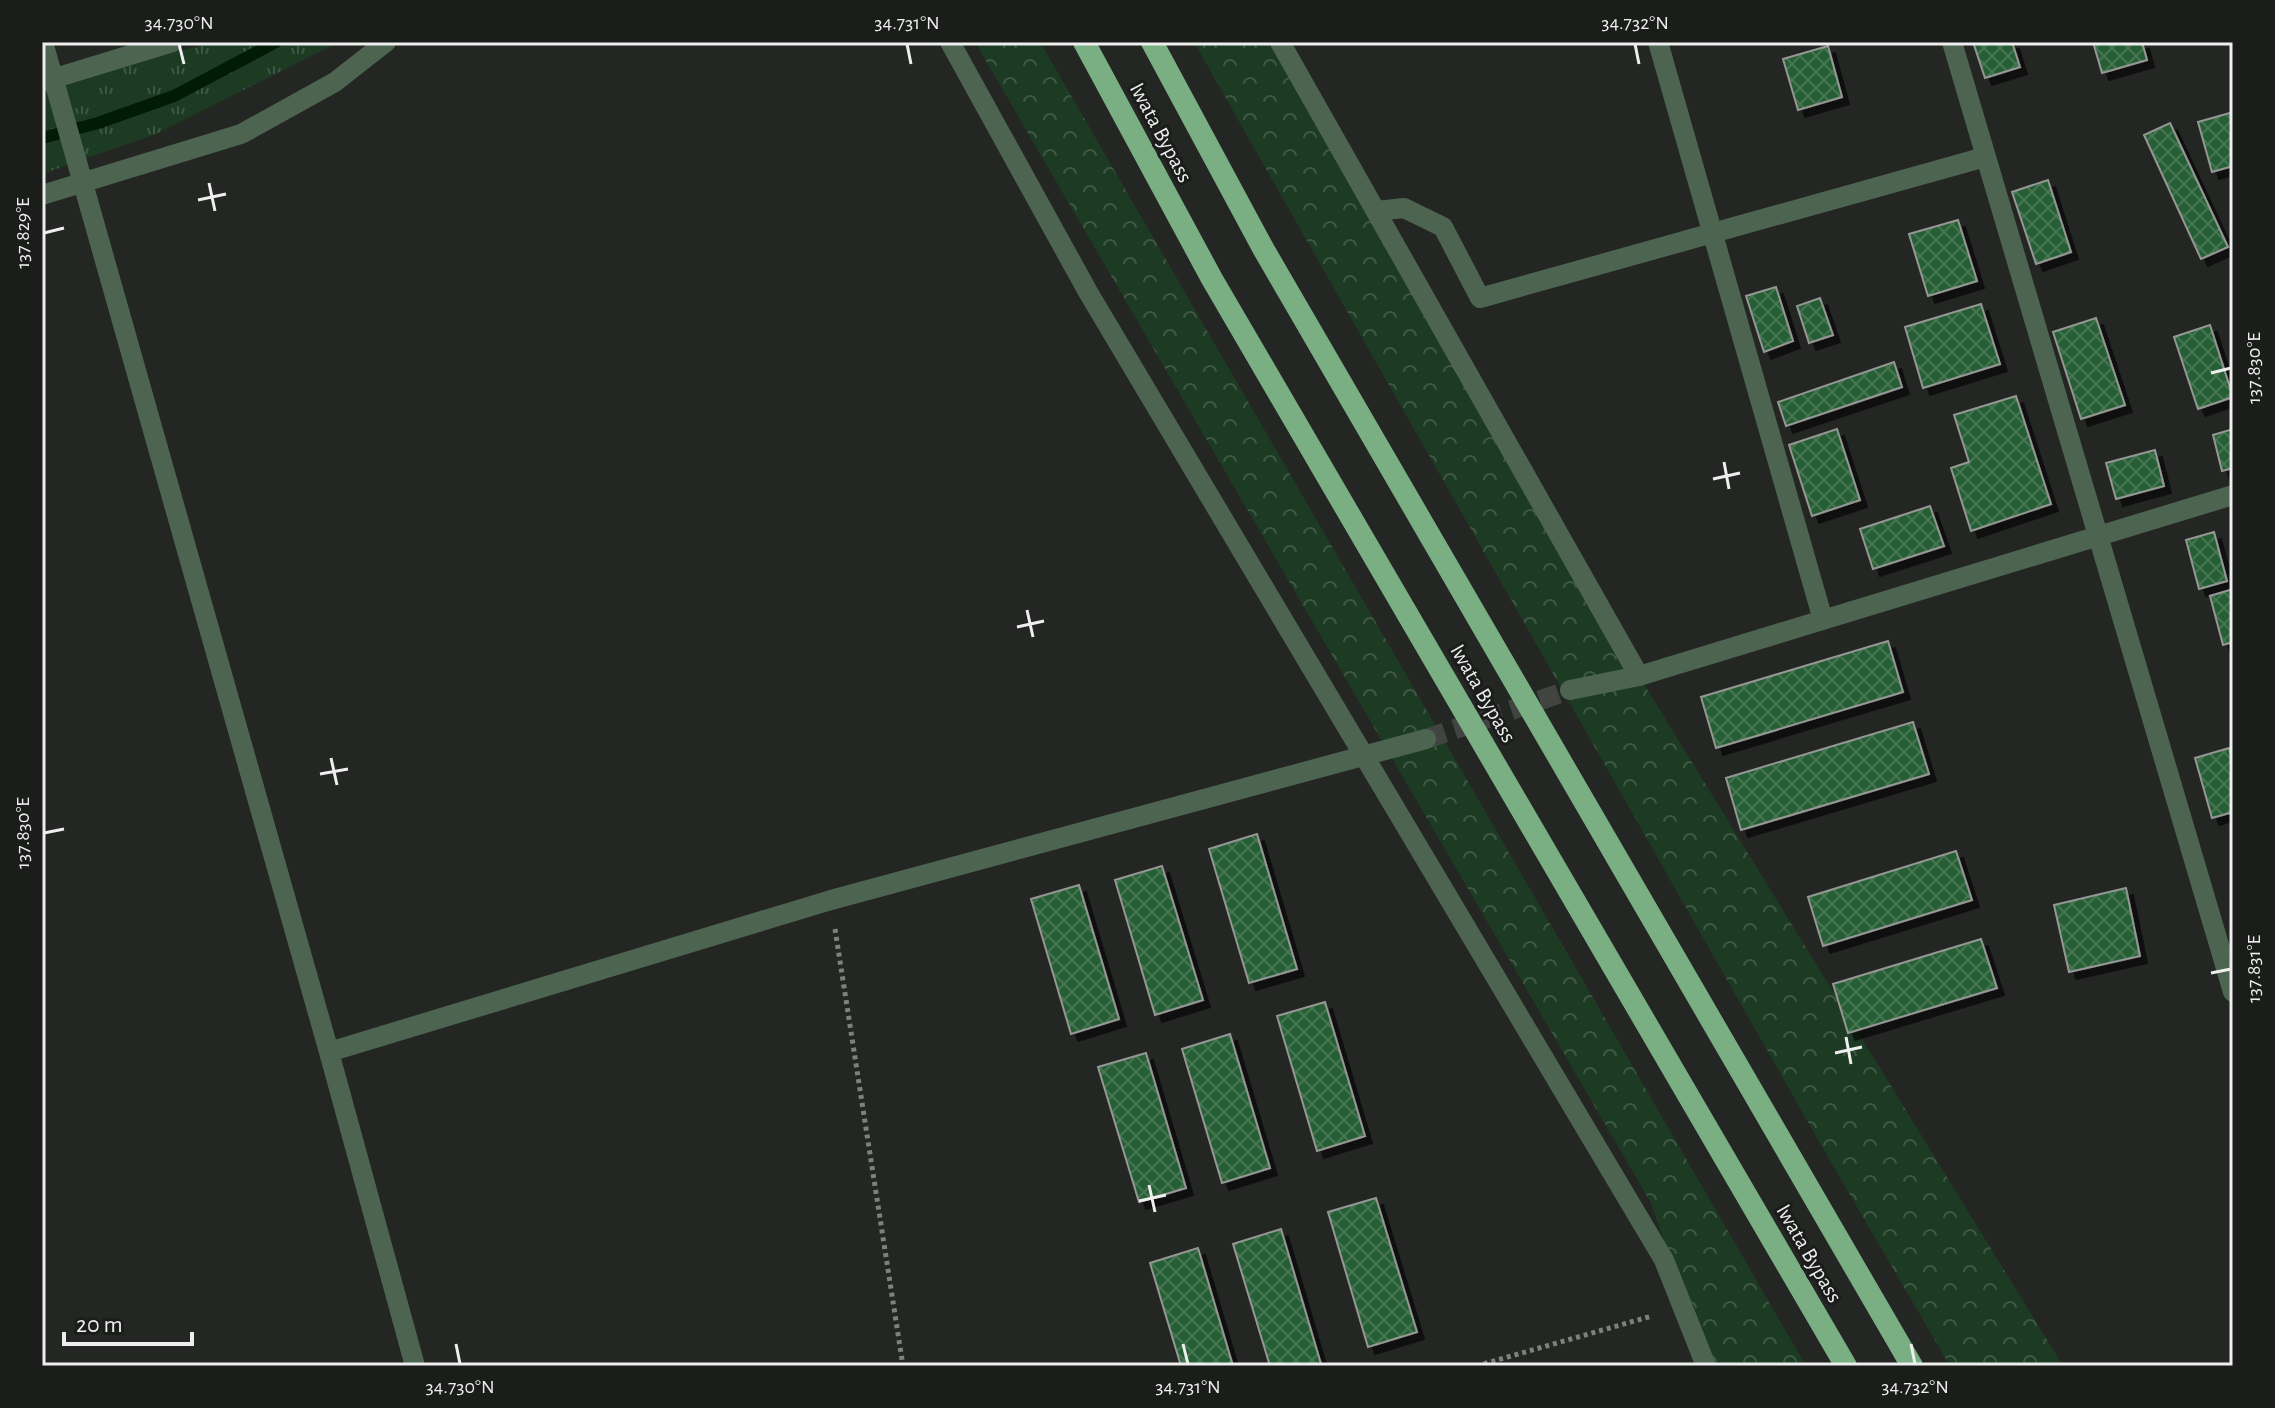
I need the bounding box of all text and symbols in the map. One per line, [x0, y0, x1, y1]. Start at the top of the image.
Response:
text: 34.730°N [144, 13, 214, 33]
text: 34.731°N [874, 13, 940, 33]
text: 34.732°N [1601, 13, 1669, 33]
street label: Iwata Bypass [1126, 79, 1197, 186]
text: 137.829°E [13, 197, 33, 269]
text: 137.830°E [2244, 332, 2264, 404]
street label: Iwata Bypass [1446, 641, 1520, 746]
text: 137.830°E [13, 797, 33, 869]
text: 137.831°E [2244, 935, 2264, 1003]
street label: Iwata Bypass [1772, 1201, 1846, 1306]
scale bar [64, 1296, 192, 1346]
text: 20 m [76, 1313, 123, 1337]
text: 34.730°N [425, 1377, 495, 1397]
text: 34.731°N [1155, 1377, 1221, 1397]
text: 34.732°N [1881, 1377, 1949, 1397]

